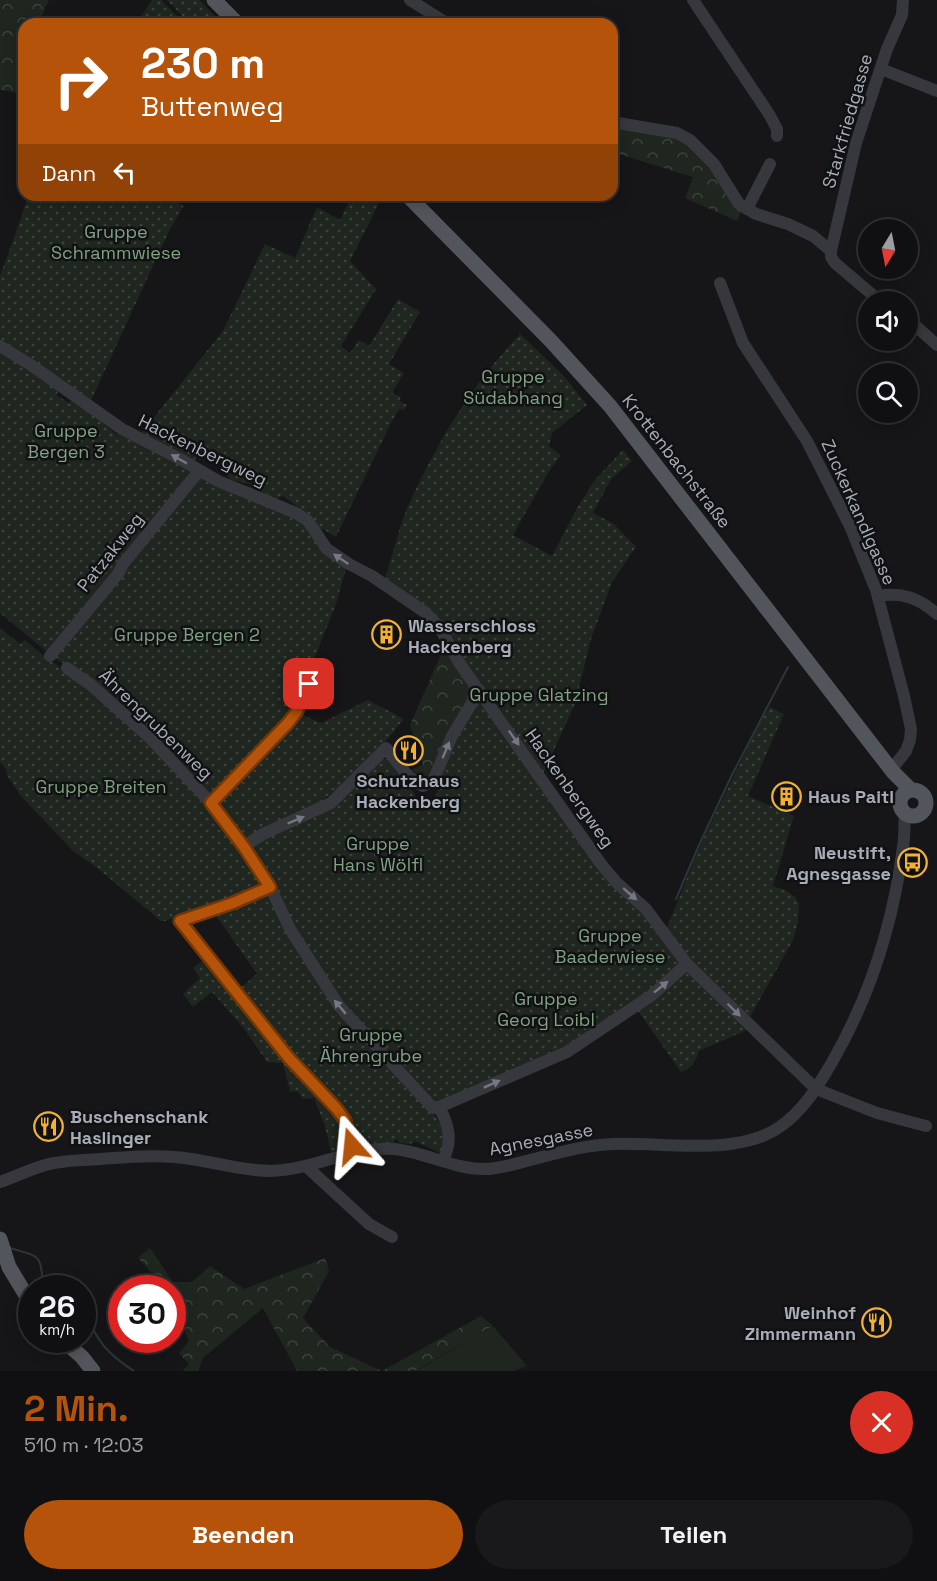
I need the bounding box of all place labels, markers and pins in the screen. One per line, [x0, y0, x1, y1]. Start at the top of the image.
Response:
place label: Wasserschloss Hackenberg [408, 614, 536, 658]
building icon: Wasserschloss Hackenberg [371, 619, 403, 651]
pin [283, 658, 334, 709]
restaurant icon: Schutzhaus Hackenberg [392, 735, 424, 767]
place label: Schutzhaus Hackenberg [356, 769, 460, 813]
building icon: Haus Paitl [771, 780, 803, 812]
place label: Haus Paitl [808, 785, 894, 808]
place label: Neustift, Agnesgasse [786, 841, 891, 885]
bus stop icon: Neustift, Agnesgasse [896, 846, 928, 878]
place label: Buschenschank Haslinger [70, 1105, 208, 1149]
restaurant icon: Buschenschank Haslinger [33, 1110, 65, 1142]
place label: Weinhof Zimmermann [745, 1301, 856, 1345]
restaurant icon: Weinhof Zimmermann [861, 1306, 893, 1338]

